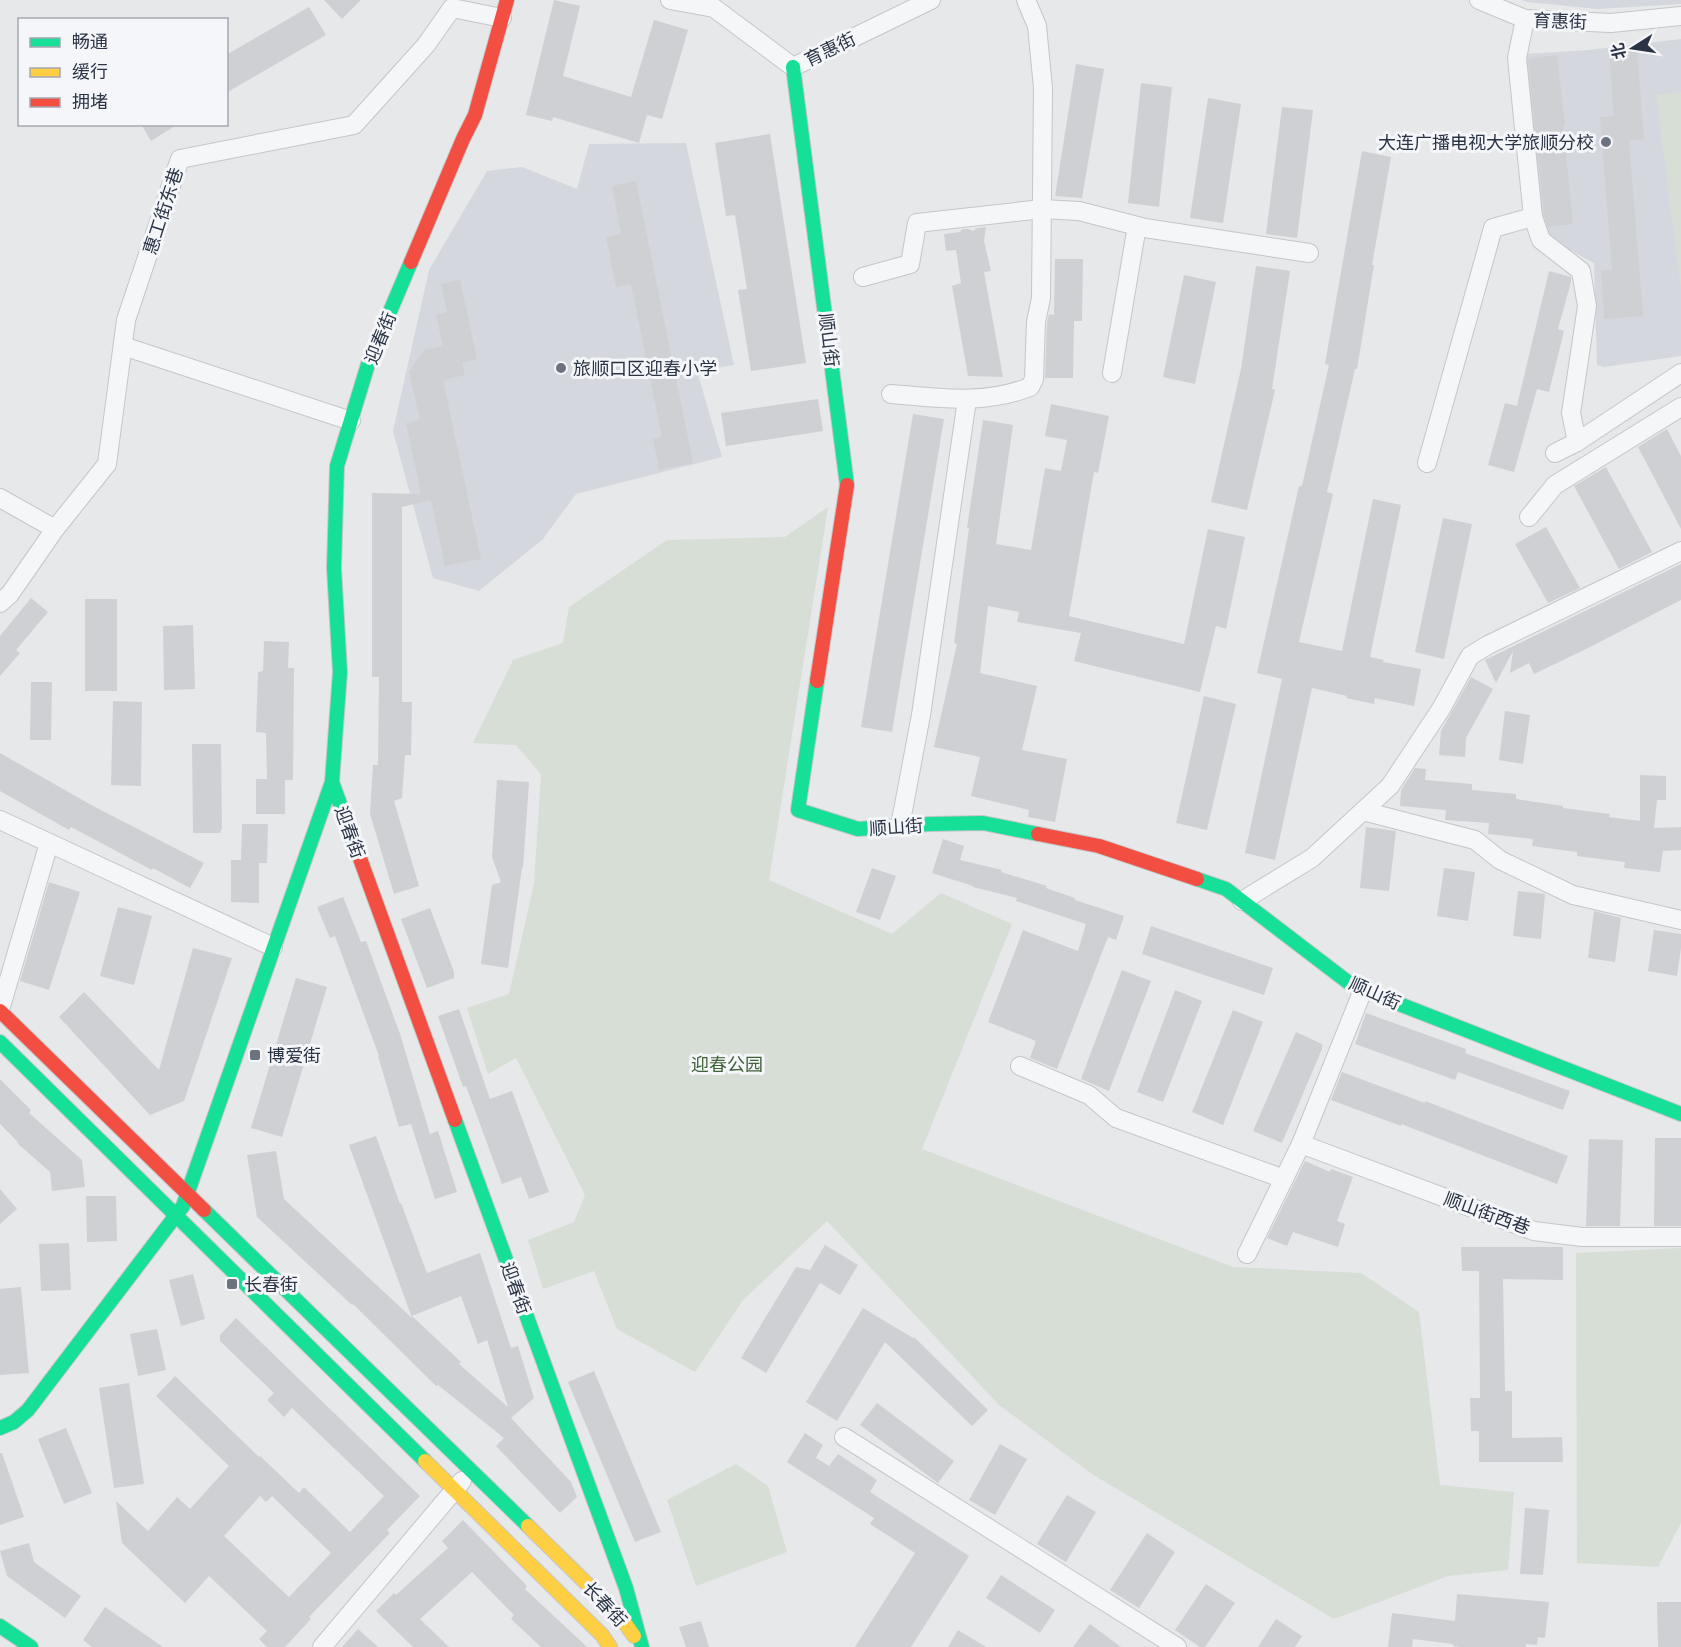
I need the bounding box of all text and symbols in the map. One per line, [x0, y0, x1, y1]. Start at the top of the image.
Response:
street label: 育惠街 [1533, 8, 1587, 34]
legend [18, 18, 228, 126]
north arrow [1603, 18, 1663, 78]
street label: 育惠街 [800, 26, 860, 72]
text: 畅通 [72, 29, 108, 54]
text: 北 [1606, 41, 1631, 61]
text: 缓行 [72, 59, 108, 84]
text: 拥堵 [72, 89, 108, 114]
place label: 大连广播电视大学旅顺分校 [1378, 130, 1594, 155]
marker: 大连广播电视大学旅顺分校 [1599, 135, 1613, 149]
street label: 惠工街东巷 [137, 164, 189, 258]
street label: 迎春街 [358, 308, 402, 368]
street label: 顺山街 [813, 312, 845, 368]
place label: 旅顺口区迎春小学 [573, 356, 717, 381]
marker: 旅顺口区迎春小学 [554, 361, 568, 375]
street label: 迎春街 [329, 802, 371, 862]
street label: 顺山街 [868, 813, 924, 841]
street label: 顺山街 [1345, 971, 1405, 1015]
place label: 博爱街 [267, 1043, 321, 1068]
marker: 博爱街 [248, 1048, 262, 1062]
park label: 迎春公园 [691, 1052, 763, 1077]
street label: 顺山街西巷 [1440, 1186, 1534, 1240]
street label: 迎春街 [495, 1258, 537, 1318]
place label: 长春街 [244, 1272, 298, 1297]
marker: 长春街 [225, 1277, 239, 1291]
street label: 长春街 [577, 1576, 633, 1632]

